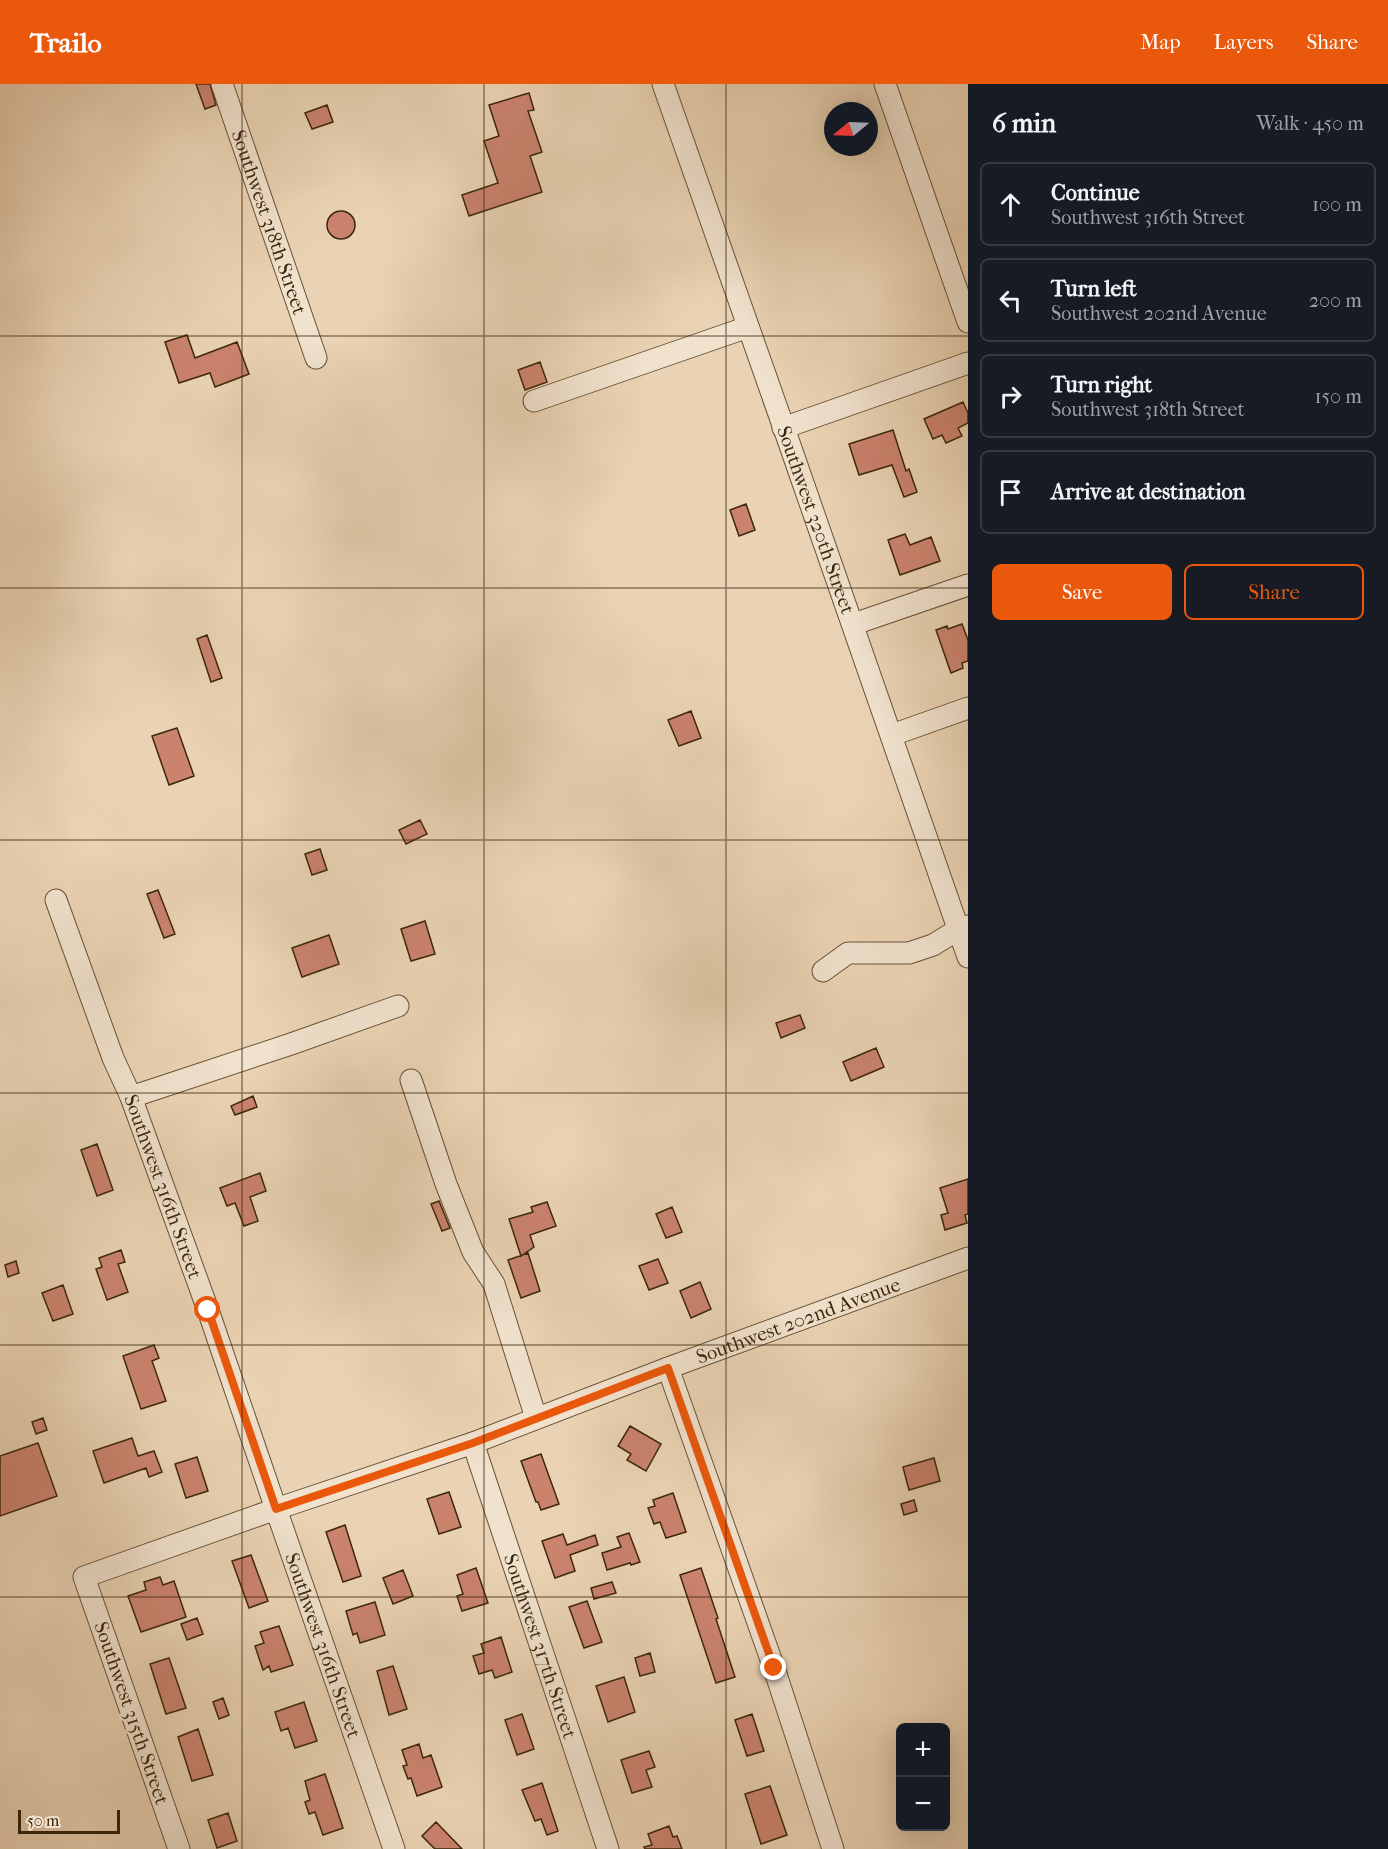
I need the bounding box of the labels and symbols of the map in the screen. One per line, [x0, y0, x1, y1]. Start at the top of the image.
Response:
north arrow [824, 102, 878, 156]
street label: Southwest 318th Street [227, 127, 311, 318]
street label: Southwest 320th Street [772, 423, 859, 617]
street label: Southwest 316th Street [119, 1091, 207, 1282]
street label: Southwest 202nd Avenue [693, 1273, 904, 1369]
route start [194, 1296, 220, 1322]
street label: Southwest 316th Street [280, 1550, 366, 1741]
street label: Southwest 317th Street [499, 1551, 581, 1742]
street label: Southwest 315th Street [89, 1619, 174, 1808]
route end [760, 1654, 786, 1680]
scale bar [18, 1807, 120, 1834]

